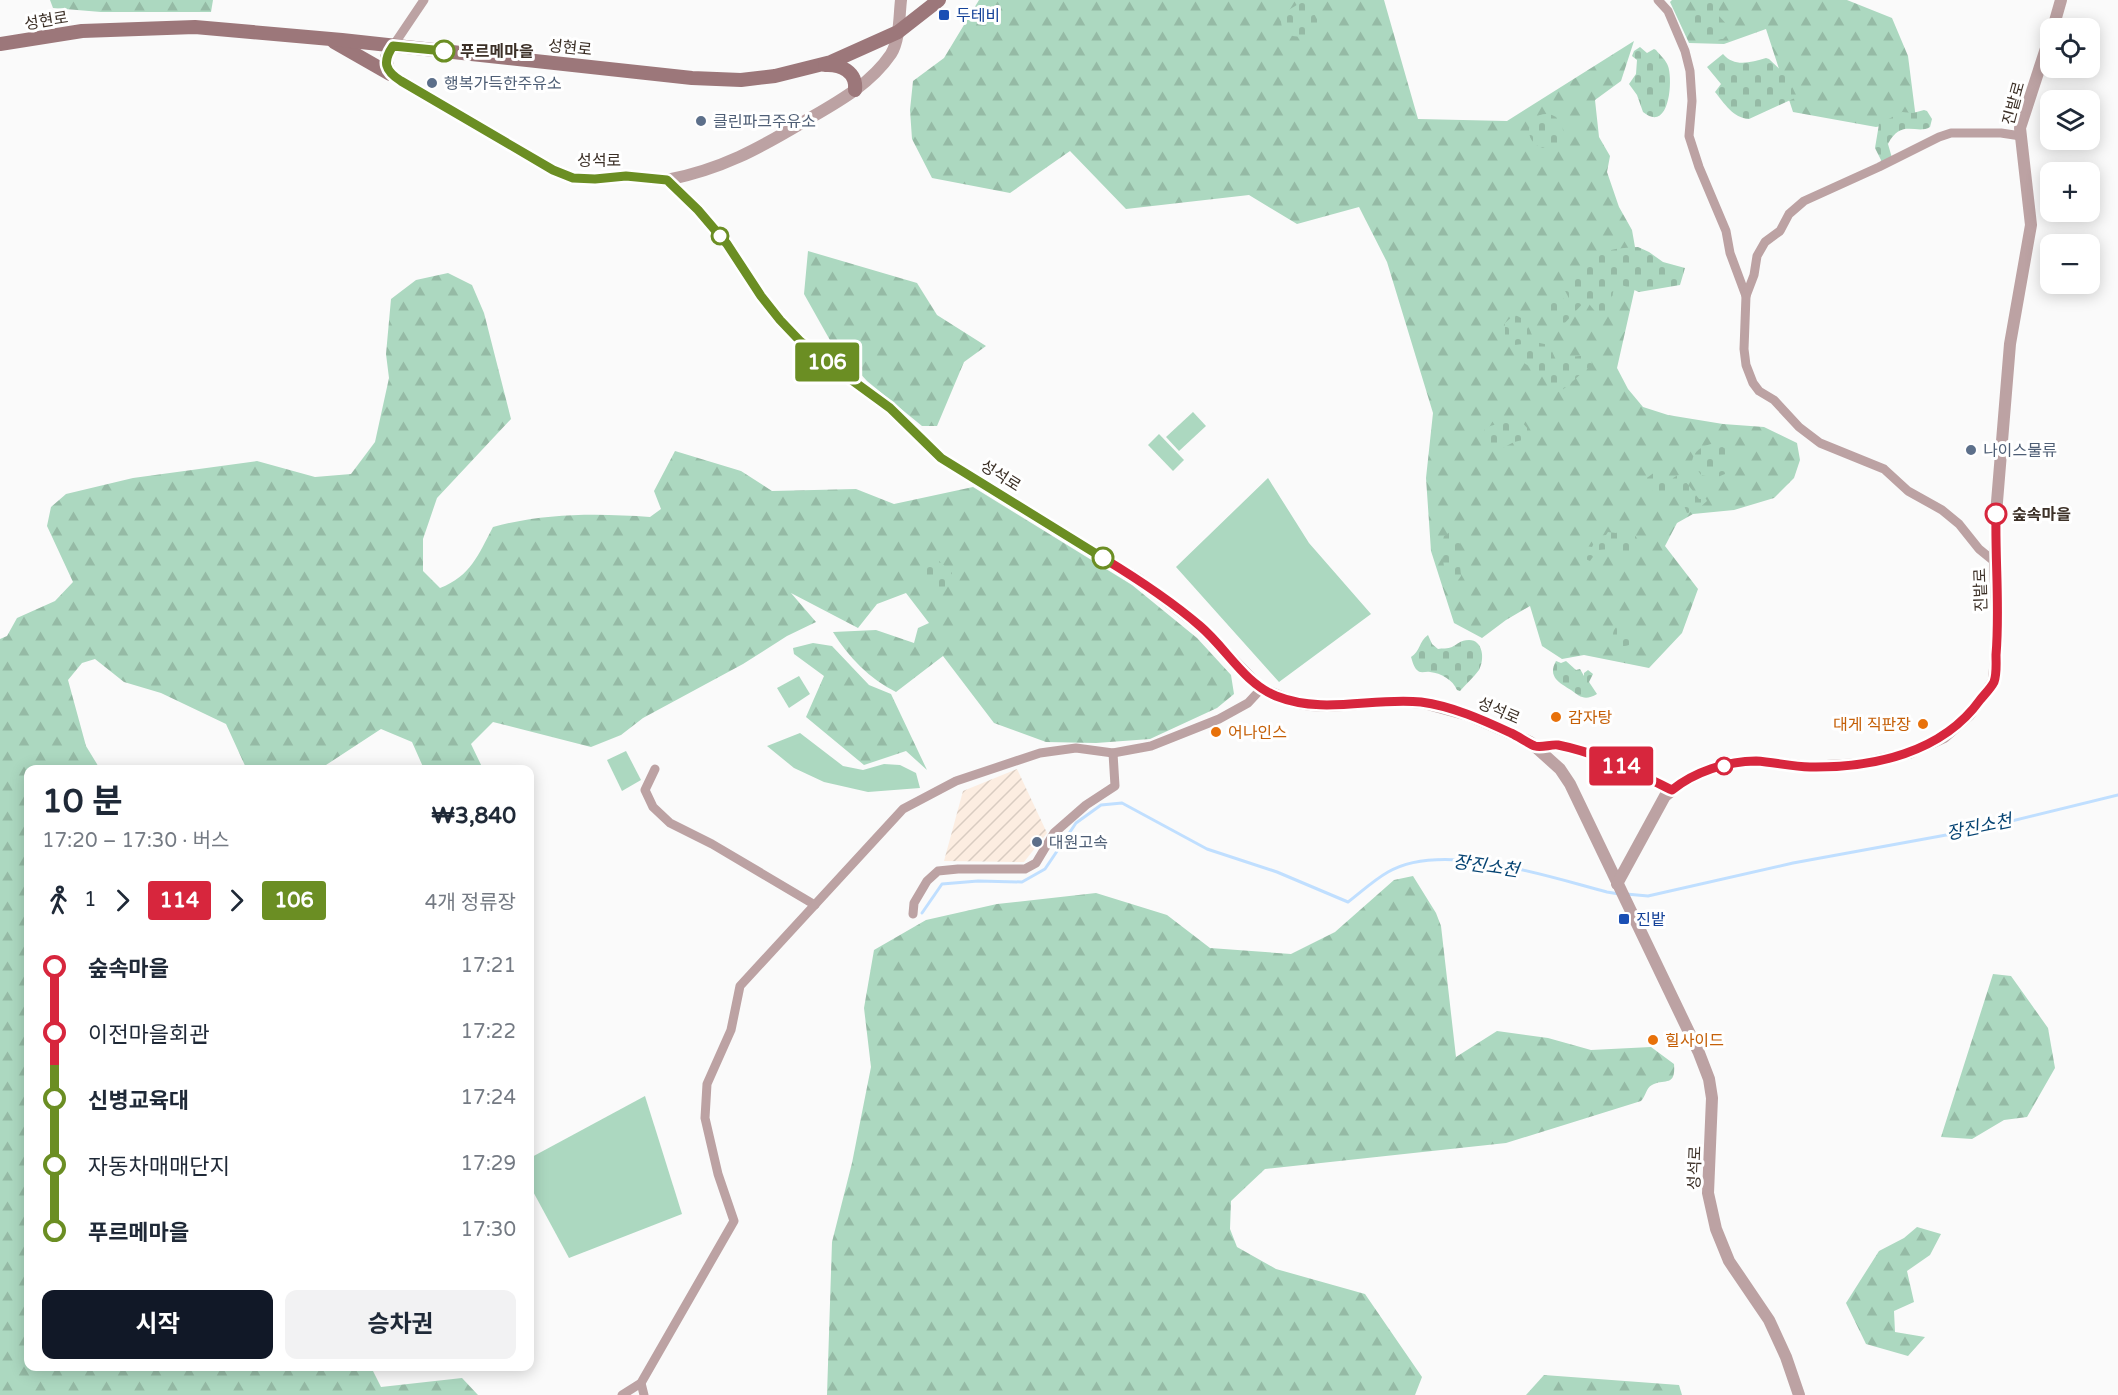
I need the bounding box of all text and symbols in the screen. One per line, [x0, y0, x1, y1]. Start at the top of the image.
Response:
place label: 두테비 [956, 6, 1000, 26]
street label: 성현로 [23, 8, 70, 34]
marker: 두테비 [937, 8, 951, 22]
map controls [2040, 18, 2100, 294]
button: locate [2040, 18, 2100, 78]
street label: 성현로 [547, 36, 593, 60]
marker: 푸르메마을 [433, 40, 455, 62]
place label: 푸르메마을 [460, 42, 534, 62]
place label: 행복가득한주유소 [444, 74, 562, 94]
marker: 행복가득한주유소 [425, 76, 439, 90]
street label: 진밭로 [1999, 79, 2029, 127]
button: layers [2040, 90, 2100, 150]
place label: 클린파크주유소 [713, 112, 816, 132]
marker: 클린파크주유소 [694, 114, 708, 128]
street label: 성석로 [577, 151, 621, 171]
button: + [2040, 162, 2100, 222]
unlabelled marker [711, 227, 729, 245]
button: − [2040, 234, 2100, 294]
line badge: 106 [792, 342, 862, 382]
text: 106 [807, 350, 847, 375]
place label: 나이스물류 [1983, 441, 2057, 461]
marker: 나이스물류 [1964, 443, 1978, 457]
street label: 성석로 [976, 456, 1025, 496]
marker: 숲속마을 [1985, 503, 2007, 525]
place label: 숲속마을 [2012, 505, 2071, 525]
unlabelled marker [1092, 547, 1114, 569]
street label: 진밭로 [1970, 567, 1992, 612]
street label: 성석로 [1474, 693, 1523, 729]
place label: 감자탕 [1568, 708, 1612, 728]
marker: 감자탕 [1549, 710, 1563, 724]
place label: 대게 직판장 [1833, 715, 1911, 735]
marker: 대게 직판장 [1916, 717, 1930, 731]
place label: 어나인스 [1228, 723, 1287, 743]
marker: 어나인스 [1209, 725, 1223, 739]
line badge: 114 [1586, 746, 1656, 786]
text: 114 [1601, 754, 1641, 779]
unlabelled marker [1715, 757, 1733, 775]
text: 10 분 [42, 782, 122, 821]
text: ₩3,840 [431, 803, 516, 829]
water label: 장진소천 [1944, 809, 2016, 845]
text: 17:20 – 17:30 · 버스 [42, 829, 229, 853]
place label: 대원고속 [1049, 833, 1108, 853]
marker: 대원고속 [1030, 835, 1044, 849]
water label: 장진소천 [1452, 850, 1523, 882]
icon: walk [42, 884, 75, 917]
icon: forward [106, 884, 139, 917]
icon: forward [220, 884, 253, 917]
text: 1 [84, 888, 97, 912]
text: 114 [160, 888, 199, 913]
text: 106 [274, 888, 314, 913]
text: 4개 정류장 [425, 891, 516, 915]
place label: 진밭 [1636, 910, 1666, 930]
marker: 진밭 [1617, 912, 1631, 926]
text: 17:21 [461, 954, 516, 978]
text: 숲속마을 [88, 956, 169, 982]
text: 17:22 [461, 1020, 516, 1044]
text: 이전마을회관 [88, 1022, 209, 1048]
place label: 힐사이드 [1665, 1031, 1724, 1051]
marker: 힐사이드 [1646, 1033, 1660, 1047]
text: 17:24 [461, 1086, 516, 1110]
text: 신병교육대 [88, 1088, 189, 1114]
street label: 성석로 [1684, 1145, 1706, 1190]
text: 17:29 [461, 1152, 516, 1176]
text: 자동차매매단지 [88, 1154, 230, 1180]
text: 17:30 [461, 1218, 516, 1242]
text: 푸르메마을 [88, 1220, 189, 1246]
button: 시작 [42, 1290, 273, 1359]
button: 승차권 [285, 1290, 516, 1359]

